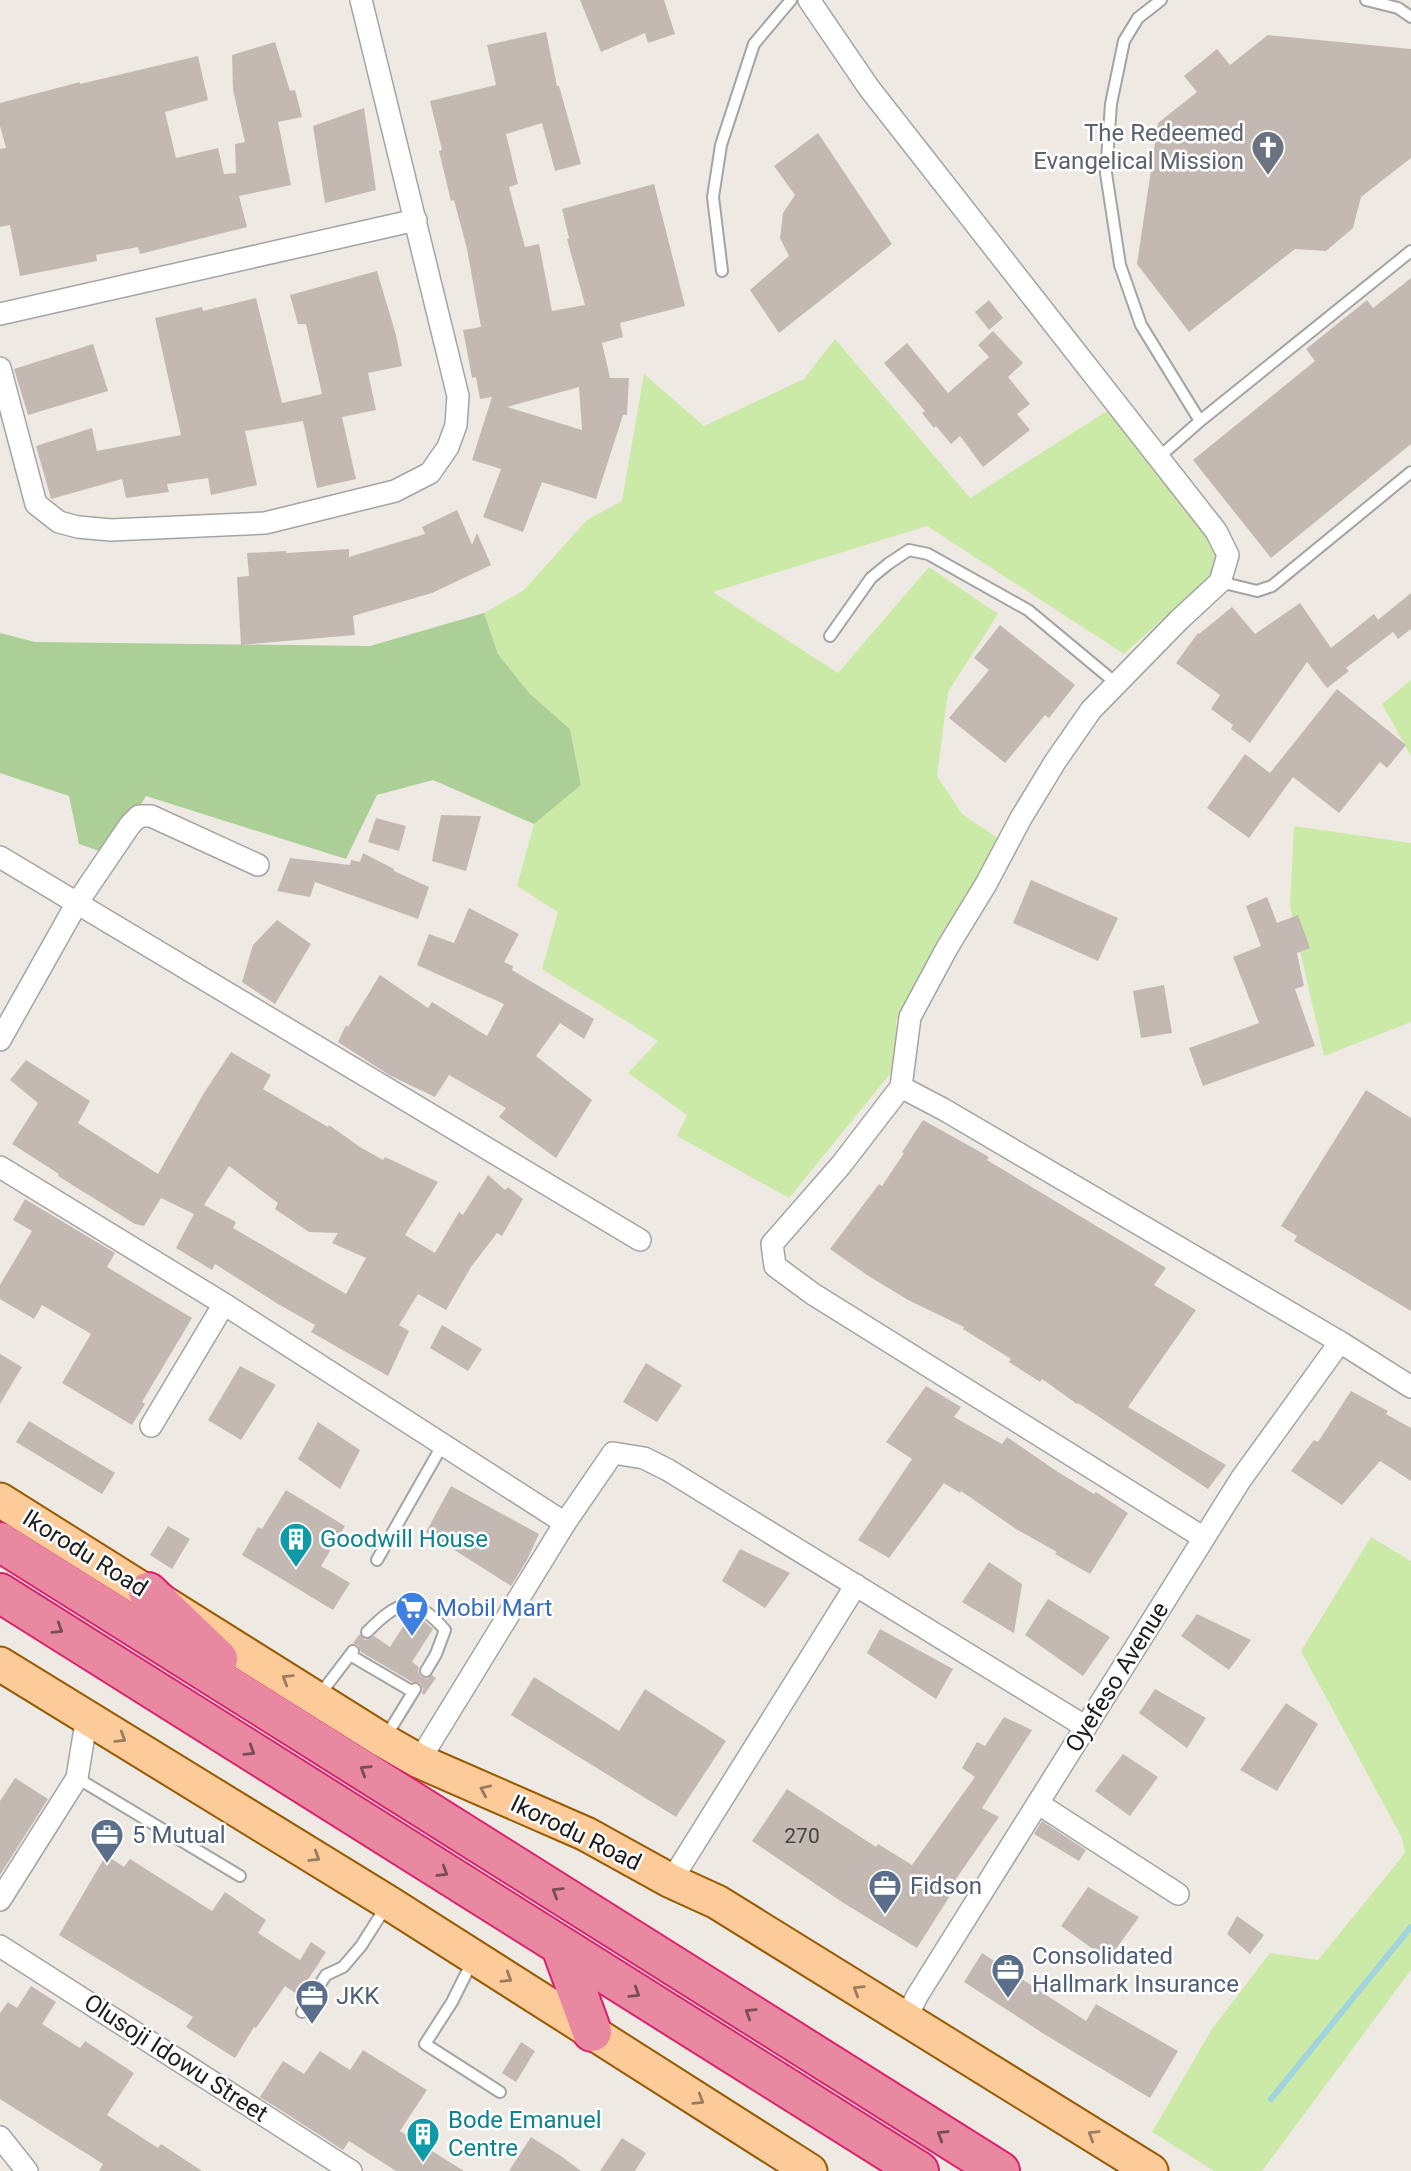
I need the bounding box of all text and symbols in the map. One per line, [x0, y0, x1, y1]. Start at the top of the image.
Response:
place label: The Redeemed Evangelical Mission [1033, 119, 1244, 175]
church icon: The Redeemed Evangelical Mission [1249, 128, 1287, 177]
street label: Ikorodu Road [17, 1504, 153, 1602]
building icon: Goodwill House [277, 1520, 315, 1569]
place label: Goodwill House [320, 1525, 488, 1553]
supermarket icon: Mobil Mart [393, 1589, 431, 1638]
place label: Mobil Mart [436, 1594, 552, 1622]
street label: Oyefeso Avenue [1060, 1597, 1174, 1757]
one-way arrow [50, 1621, 63, 1634]
one-way arrow [282, 1674, 295, 1687]
one-way arrow [114, 1729, 127, 1742]
one-way arrow [242, 1742, 255, 1755]
one-way arrow [360, 1766, 373, 1779]
one-way arrow [480, 1784, 492, 1798]
street label: Ikorodu Road [506, 1789, 646, 1877]
office icon: 5 Mutual [88, 1816, 126, 1865]
place label: 5 Mutual [132, 1821, 226, 1849]
house number: 270 [784, 1824, 820, 1848]
one-way arrow [307, 1849, 320, 1862]
one-way arrow [435, 1864, 448, 1877]
office icon: Fidson [866, 1867, 904, 1916]
place label: Fidson [910, 1872, 982, 1900]
one-way arrow [552, 1887, 565, 1900]
place label: Consolidated Hallmark Insurance [1032, 1942, 1239, 1998]
office icon: Consolidated Hallmark Insurance [989, 1951, 1027, 2000]
one-way arrow [500, 1970, 513, 1983]
office icon: JKK [293, 1977, 331, 2026]
place label: JKK [336, 1982, 380, 2010]
one-way arrow [627, 1985, 640, 1998]
one-way arrow [852, 1985, 865, 1998]
street label: Olusoji Idowu Street [79, 1988, 273, 2128]
one-way arrow [744, 2009, 757, 2022]
one-way arrow [692, 2092, 705, 2105]
place label: Bode Emanuel Centre [448, 2106, 602, 2162]
building icon: Bode Emanuel Centre [404, 2115, 442, 2164]
one-way arrow [937, 2130, 950, 2143]
one-way arrow [1087, 2131, 1100, 2144]

